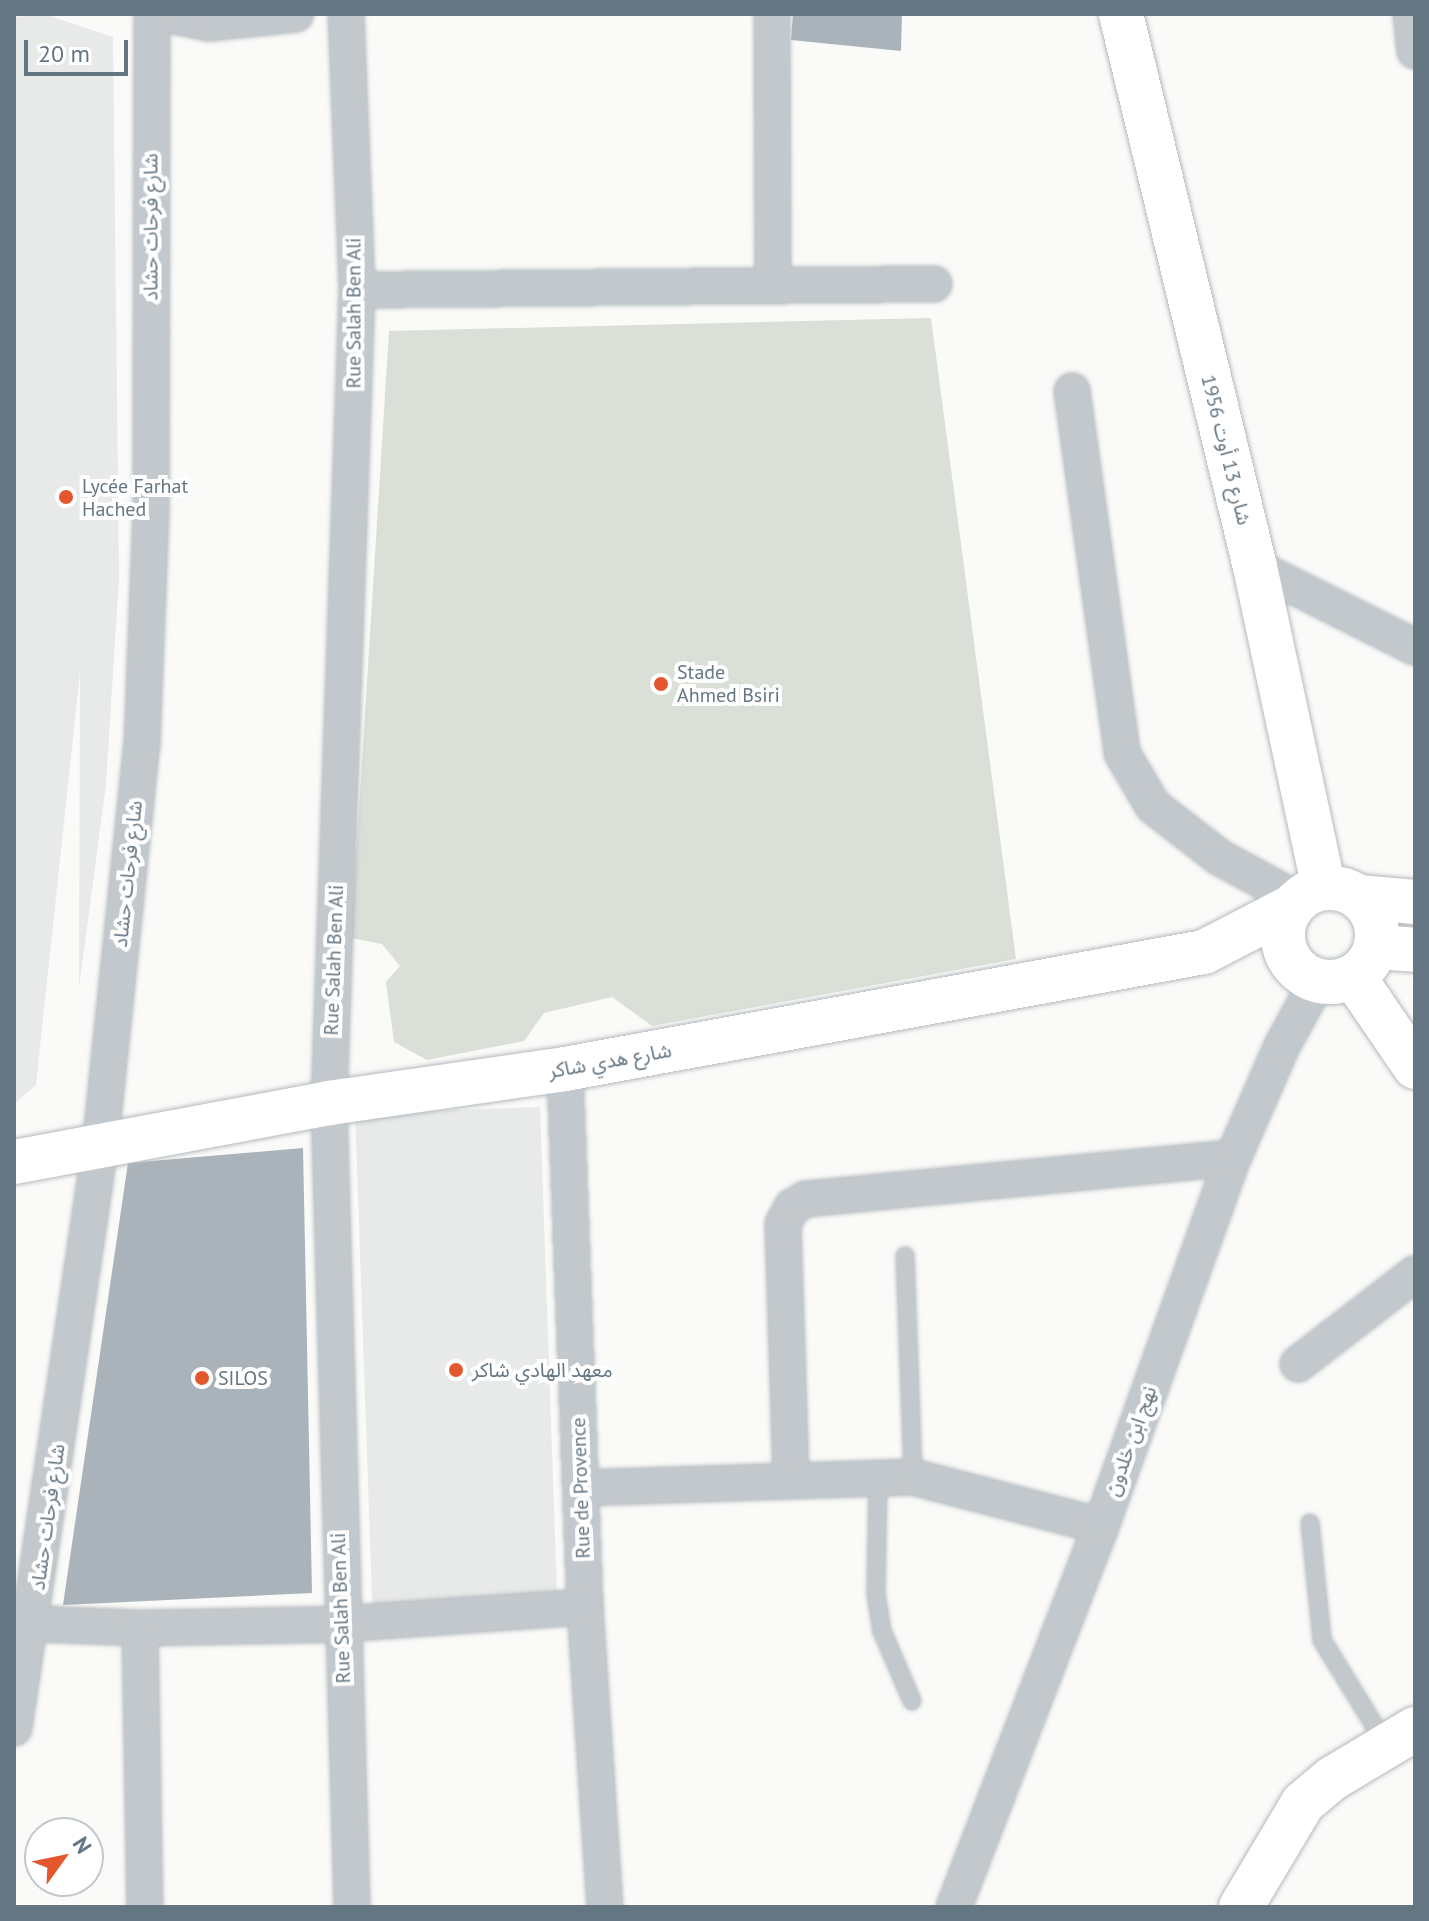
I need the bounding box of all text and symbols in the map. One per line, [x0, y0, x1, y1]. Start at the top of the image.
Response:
scale bar [28, 24, 132, 74]
text: 20 m [38, 38, 90, 69]
street label: شارع فرحات حشاد [139, 153, 163, 301]
street label: Rue Salah Ben Ali [342, 237, 366, 389]
street label: شارع 13 أوت 1956 [1196, 372, 1256, 528]
place label: Lycée Farhat Hached [82, 474, 188, 521]
marker: Lycée Farhat Hached [57, 488, 75, 506]
place label: Stade Ahmed Bsiri [677, 660, 780, 707]
marker: Stade Ahmed Bsiri [652, 675, 670, 693]
street label: شارع فرحات حشاد [108, 799, 148, 949]
street label: Rue Salah Ben Ali [319, 884, 349, 1036]
street label: شارع هدي شاكر [547, 1038, 673, 1084]
place label: معهد الهادي شاكر [472, 1358, 613, 1382]
marker: معهد الهادي شاكر [447, 1361, 465, 1379]
place label: SILOS [218, 1366, 268, 1390]
marker: SILOS [193, 1369, 211, 1387]
street label: نهج ابن خلدون [1100, 1383, 1162, 1499]
street label: Rue de Provence [567, 1417, 595, 1559]
street label: شارع فرحات حشاد [26, 1442, 70, 1592]
street label: Rue Salah Ben Ali [326, 1532, 356, 1684]
north arrow [24, 1817, 104, 1897]
text: N [67, 1831, 98, 1859]

